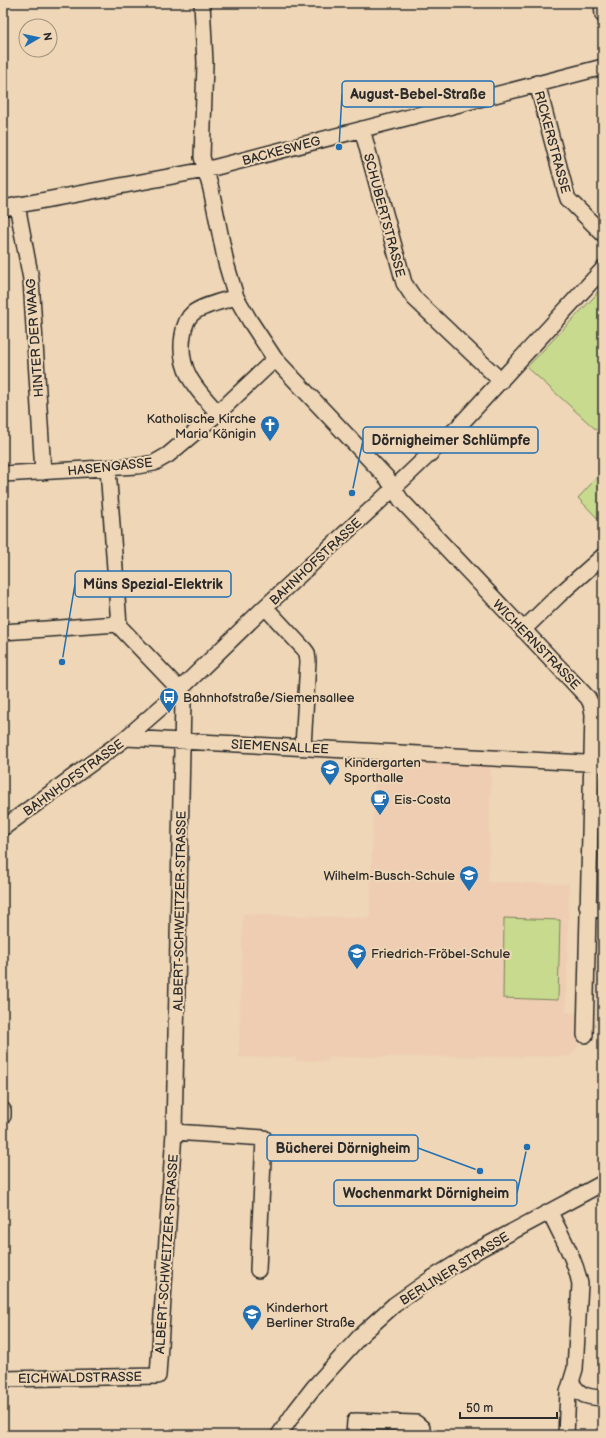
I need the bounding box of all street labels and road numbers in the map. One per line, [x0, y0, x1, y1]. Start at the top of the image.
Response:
street label: RICKERSTRASSE [531, 89, 574, 196]
street label: BACKESWEG [240, 133, 322, 169]
street label: SCHUBERTSTRASSE [360, 152, 408, 279]
street label: HINTER DER WAAG [23, 278, 47, 398]
street label: HASENGASSE [67, 455, 154, 479]
street label: BAHNHOFSTRASSE [266, 515, 365, 609]
street label: WICHERNSTRASSE [489, 596, 584, 693]
street label: BAHNHOFSTRASSE [20, 736, 127, 820]
street label: SIEMENSALLEE [231, 736, 330, 758]
street label: ALBERT-SCHWEITZER-STRASSE [170, 810, 190, 1011]
street label: ALBERT-SCHWEITZER-STRASSE [152, 1153, 182, 1354]
street label: BERLINER STRASSE [397, 1228, 513, 1309]
street label: EICHWALDSTRASSE [18, 1369, 143, 1387]

